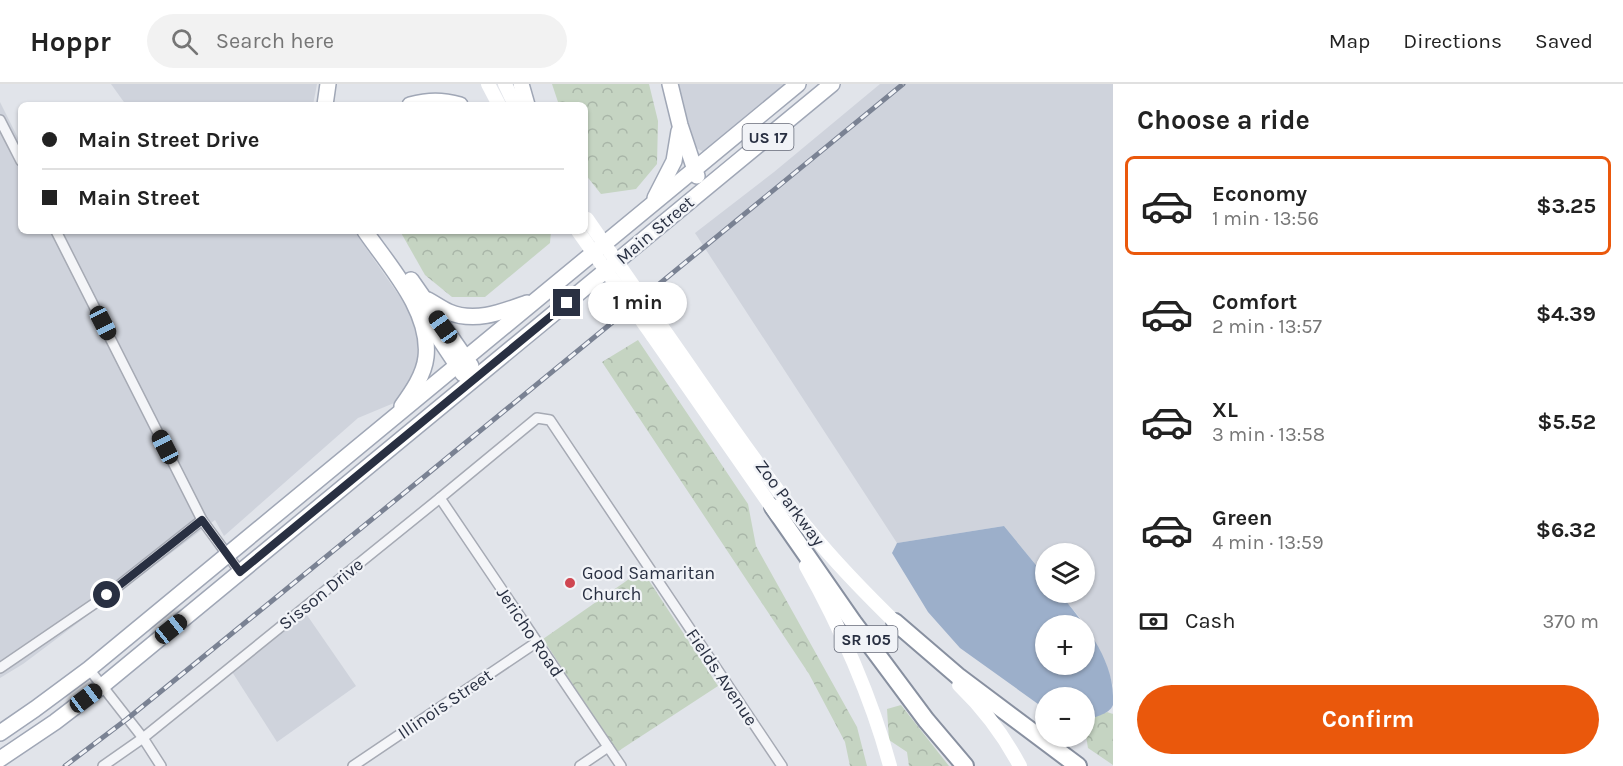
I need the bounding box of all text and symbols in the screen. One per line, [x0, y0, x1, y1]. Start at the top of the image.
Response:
search box [147, 14, 567, 68]
text: Hoppr [30, 25, 111, 58]
icon: search [168, 25, 201, 58]
text: Search here [216, 28, 334, 54]
text: Map [1329, 29, 1370, 53]
text: Directions [1403, 29, 1502, 53]
text: Saved [1535, 29, 1593, 53]
text: Choose a ride [1137, 104, 1310, 136]
road number: US 17 [742, 124, 794, 150]
text: Main Street Drive [78, 127, 260, 153]
icon: car [1140, 179, 1194, 233]
text: Economy [1212, 181, 1307, 207]
text: Main Street [78, 185, 200, 211]
street label: Main Street [612, 191, 699, 269]
text: $3.25 [1536, 193, 1596, 219]
text: 1 min · 13:56 [1212, 207, 1319, 230]
callout: 1 min [588, 282, 687, 324]
icon: car [1140, 287, 1194, 341]
route end [553, 289, 580, 316]
text: Comfort [1212, 289, 1297, 315]
text: 1 min [612, 291, 663, 314]
text: $4.39 [1536, 301, 1596, 327]
car [87, 303, 119, 343]
car [425, 307, 461, 347]
text: 2 min · 13:57 [1212, 315, 1322, 338]
icon: car [1140, 395, 1194, 449]
text: XL [1212, 397, 1238, 423]
text: $5.52 [1537, 409, 1596, 435]
text: 3 min · 13:58 [1212, 423, 1325, 446]
car [149, 427, 181, 467]
street label: Zoo Parkway [750, 455, 830, 551]
icon: car [1140, 503, 1194, 557]
text: Green [1212, 505, 1273, 531]
text: $6.32 [1536, 517, 1596, 543]
text: 4 min · 13:59 [1212, 531, 1324, 554]
map controls [1035, 543, 1095, 747]
button: layers [1035, 543, 1095, 603]
street label: Sisson Drive [274, 553, 368, 635]
place label: Good Samaritan Church [582, 562, 715, 605]
marker: Good Samaritan Church [563, 576, 577, 590]
route start [93, 581, 120, 608]
street label: Jericho Road [492, 583, 568, 681]
icon: cash [1137, 605, 1170, 638]
text: Cash [1185, 608, 1235, 634]
text: 370 m [1542, 610, 1599, 633]
car [151, 611, 191, 647]
button: + [1035, 615, 1095, 675]
street label: Fields Avenue [681, 624, 763, 730]
road number: SR 105 [834, 626, 898, 652]
street label: Illinois Street [393, 664, 497, 744]
car [66, 680, 106, 716]
button: Confirm [1137, 685, 1599, 754]
button: − [1035, 687, 1095, 747]

